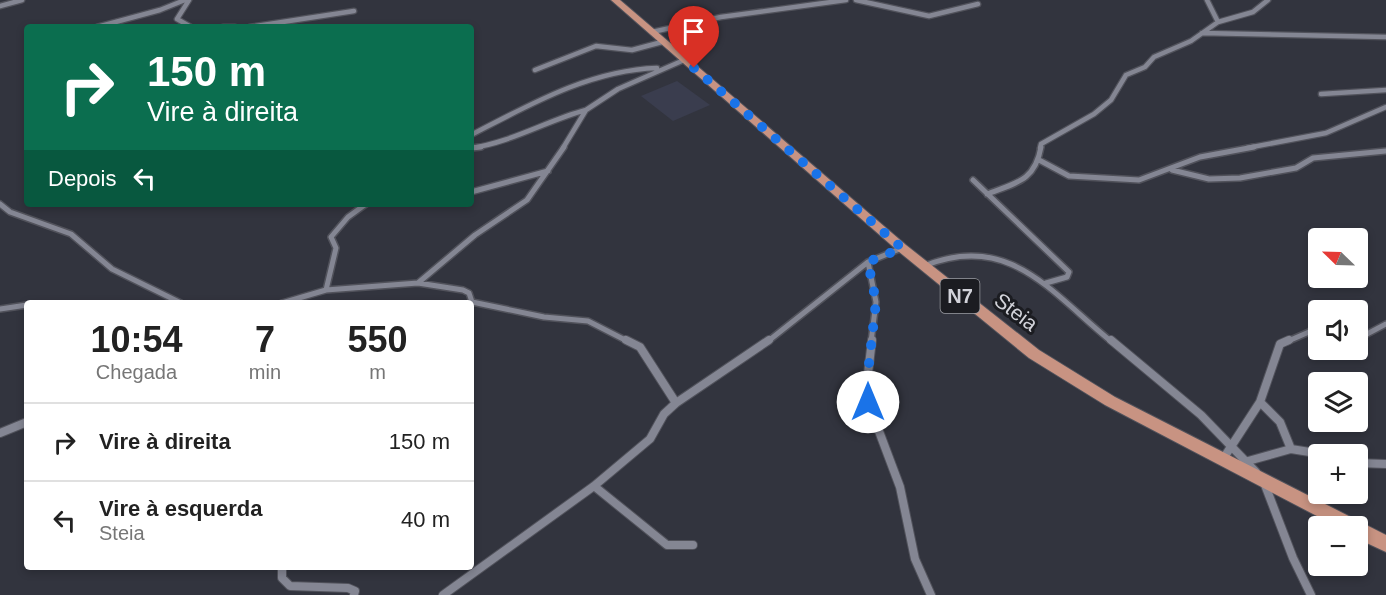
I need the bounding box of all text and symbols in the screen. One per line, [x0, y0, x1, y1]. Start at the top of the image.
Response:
pin [668, 6, 719, 68]
icon: arrive [677, 15, 710, 48]
icon: right [48, 48, 126, 126]
text: 150 m [147, 48, 266, 95]
text: Vire à direita [147, 97, 298, 127]
icon: left [128, 162, 161, 195]
text: Depois [48, 166, 116, 191]
north arrow [1308, 228, 1368, 288]
map controls [1308, 228, 1368, 576]
road number: N7 [940, 279, 980, 313]
street label: Steia [990, 288, 1043, 335]
button: sound [1308, 300, 1368, 360]
text: 10:54 [90, 319, 182, 360]
text: 7 [255, 319, 275, 360]
text: 550 [347, 319, 408, 360]
text: Chegada [96, 361, 177, 383]
text: min [249, 361, 281, 383]
text: m [369, 361, 386, 383]
position arrow [836, 370, 900, 434]
button: layers [1308, 372, 1368, 432]
icon: right [48, 426, 81, 459]
text: Vire à direita [99, 429, 231, 454]
text: 150 m [389, 429, 450, 454]
button: + [1308, 444, 1368, 504]
text: Vire à esquerda [99, 496, 262, 521]
icon: left [48, 504, 81, 537]
text: 40 m [401, 507, 450, 532]
button: − [1308, 516, 1368, 576]
text: Steia [99, 522, 145, 544]

